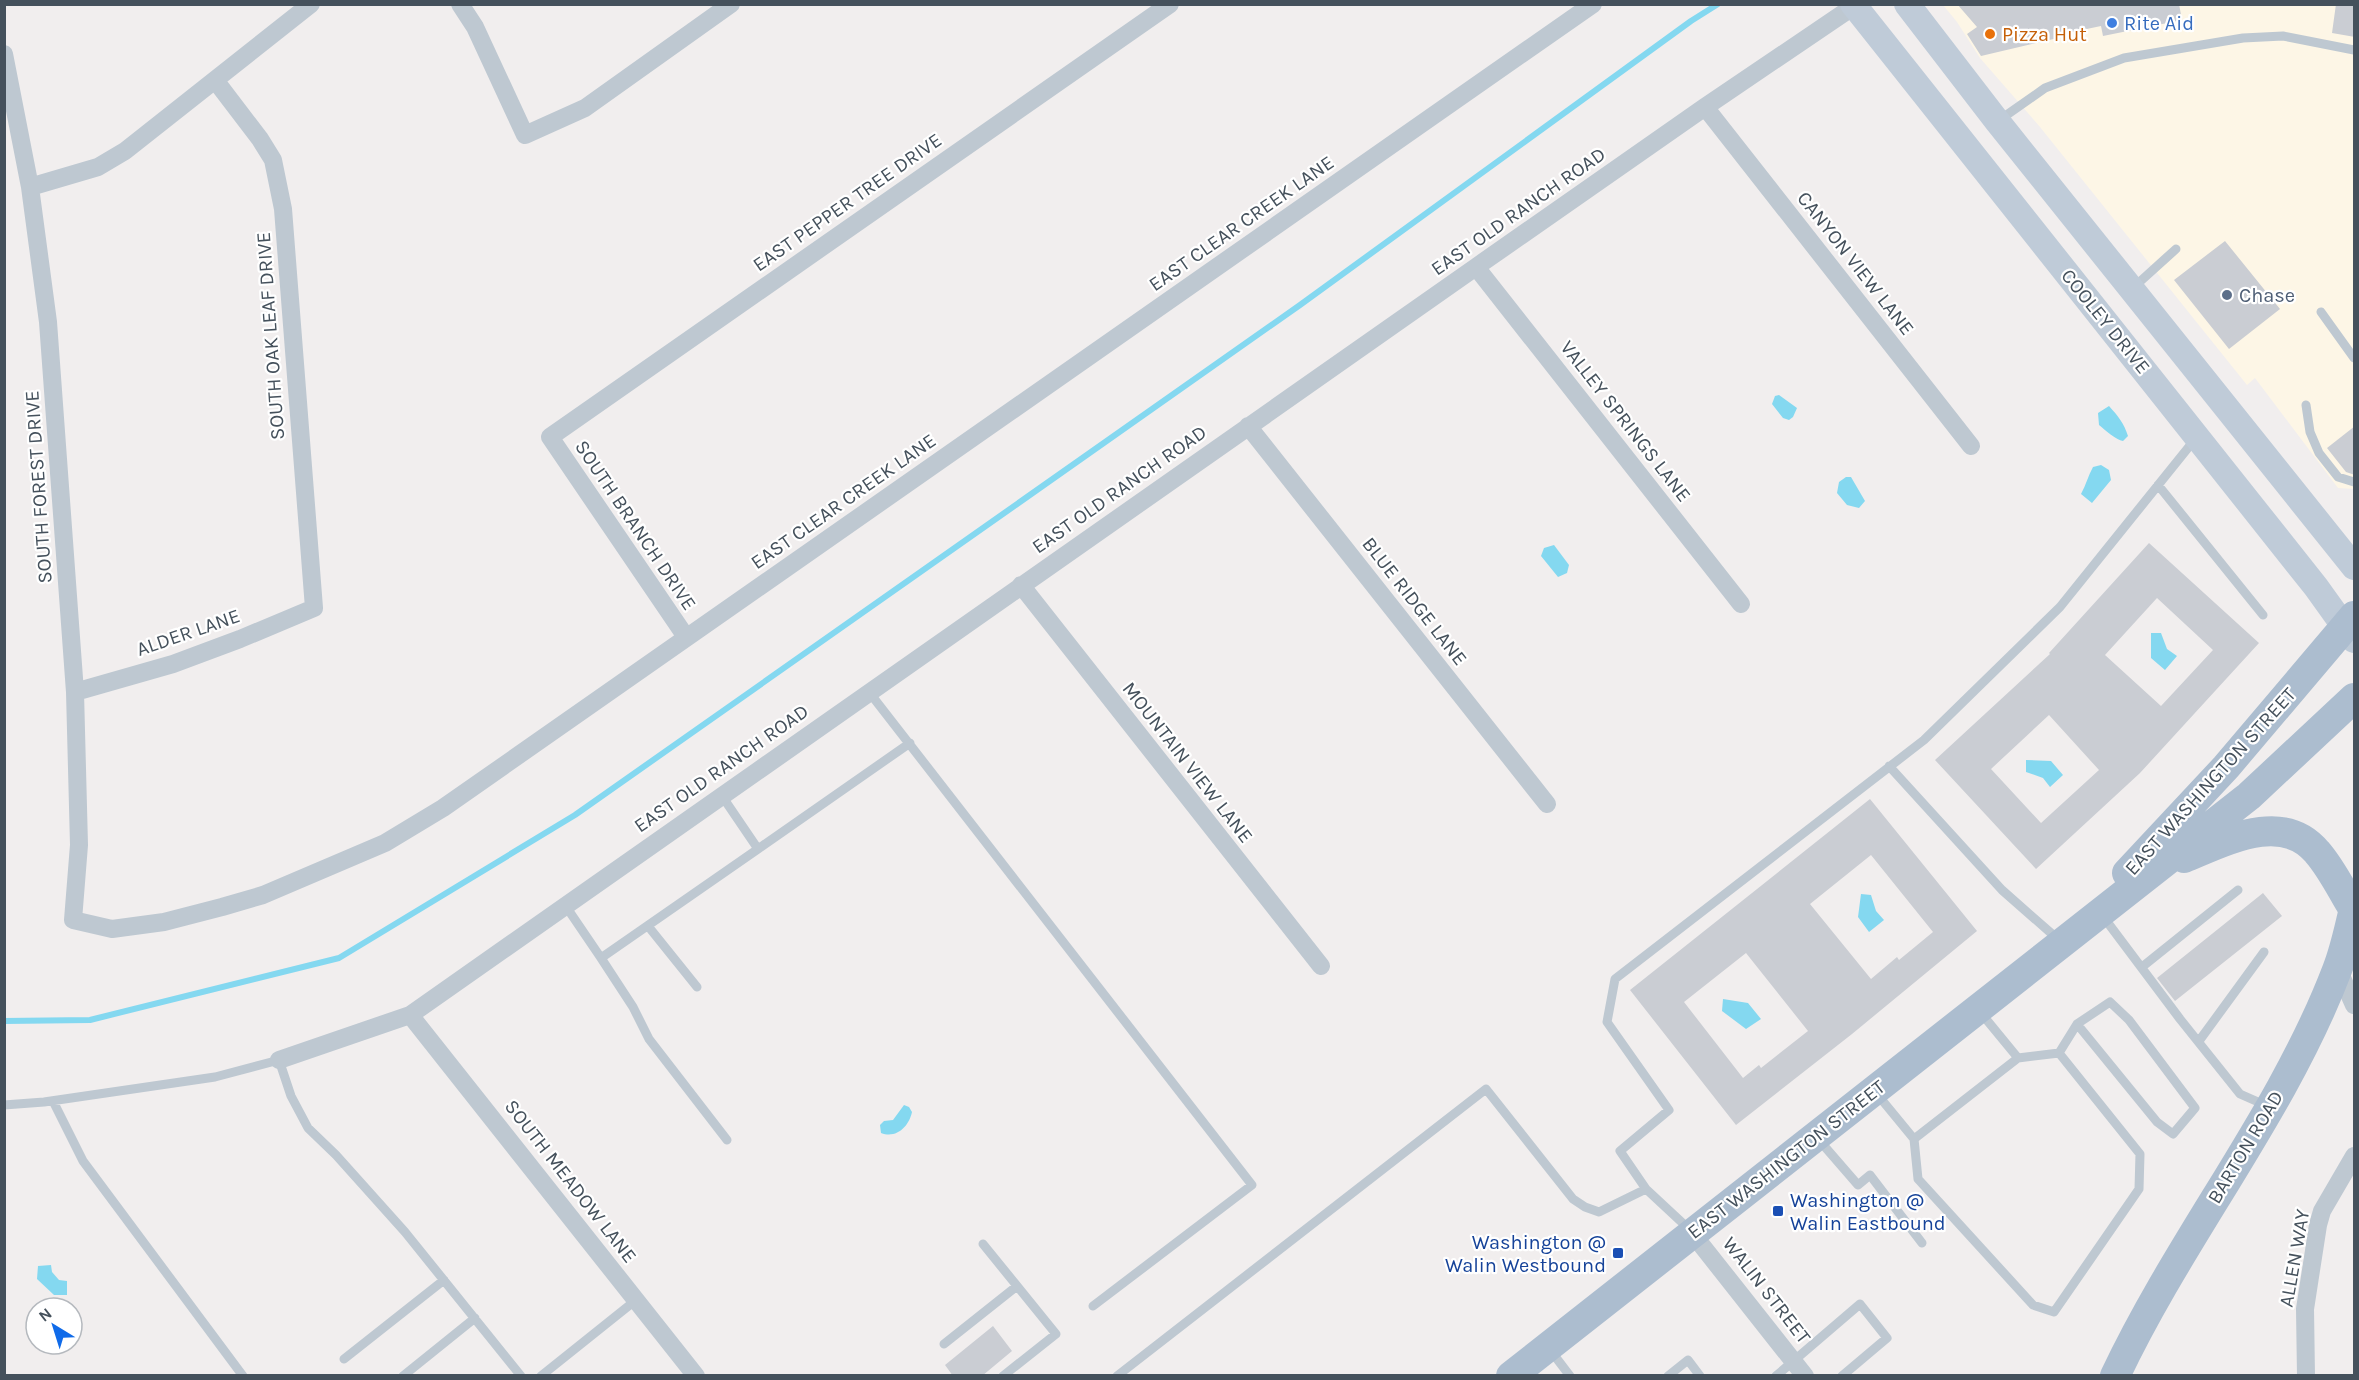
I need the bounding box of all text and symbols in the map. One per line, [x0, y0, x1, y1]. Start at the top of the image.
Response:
place label: Rite Aid [2124, 12, 2194, 35]
marker: Rite Aid [2105, 16, 2119, 30]
place label: Pizza Hut [2002, 23, 2087, 46]
marker: Pizza Hut [1983, 27, 1997, 41]
street label: EAST PEPPER TREE DRIVE [748, 128, 946, 276]
street label: EAST OLD RANCH ROAD [1427, 142, 1610, 280]
street label: EAST CLEAR CREEK LANE [1144, 151, 1338, 296]
street label: CANYON VIEW LANE [1792, 187, 1919, 340]
street label: SOUTH OAK LEAF DRIVE [252, 231, 289, 441]
street label: COOLEY DRIVE [2056, 264, 2155, 378]
place label: Chase [2239, 284, 2295, 307]
marker: Chase [2220, 288, 2234, 302]
street label: VALLEY SPRINGS LANE [1556, 336, 1696, 506]
street label: SOUTH FOREST DRIVE [20, 390, 57, 584]
street label: EAST OLD RANCH ROAD [1028, 420, 1211, 558]
street label: EAST CLEAR CREEK LANE [746, 429, 940, 574]
street label: SOUTH BRANCH DRIVE [570, 436, 701, 615]
street label: BLUE RIDGE LANE [1357, 533, 1472, 670]
street label: ALDER LANE [133, 604, 243, 661]
street label: MOUNTAIN VIEW LANE [1118, 677, 1258, 847]
street label: EAST WASHINGTON STREET [2120, 683, 2301, 880]
street label: EAST OLD RANCH ROAD [630, 699, 813, 837]
street label: EAST WASHINGTON STREET [1683, 1075, 1890, 1244]
street label: BARTON ROAD [2203, 1087, 2288, 1208]
street label: SOUTH MEADOW LANE [500, 1095, 641, 1267]
place label: Washington @ Walin Eastbound [1790, 1189, 1946, 1235]
marker: Washington @ Walin Eastbound [1771, 1204, 1785, 1218]
street label: ALLEN WAY [2275, 1207, 2314, 1309]
place label: Washington @ Walin Westbound [1445, 1231, 1606, 1277]
street label: WALIN STREET [1718, 1232, 1815, 1348]
marker: Washington @ Walin Westbound [1611, 1246, 1625, 1260]
north arrow [24, 1296, 84, 1356]
text: N [35, 1304, 55, 1326]

